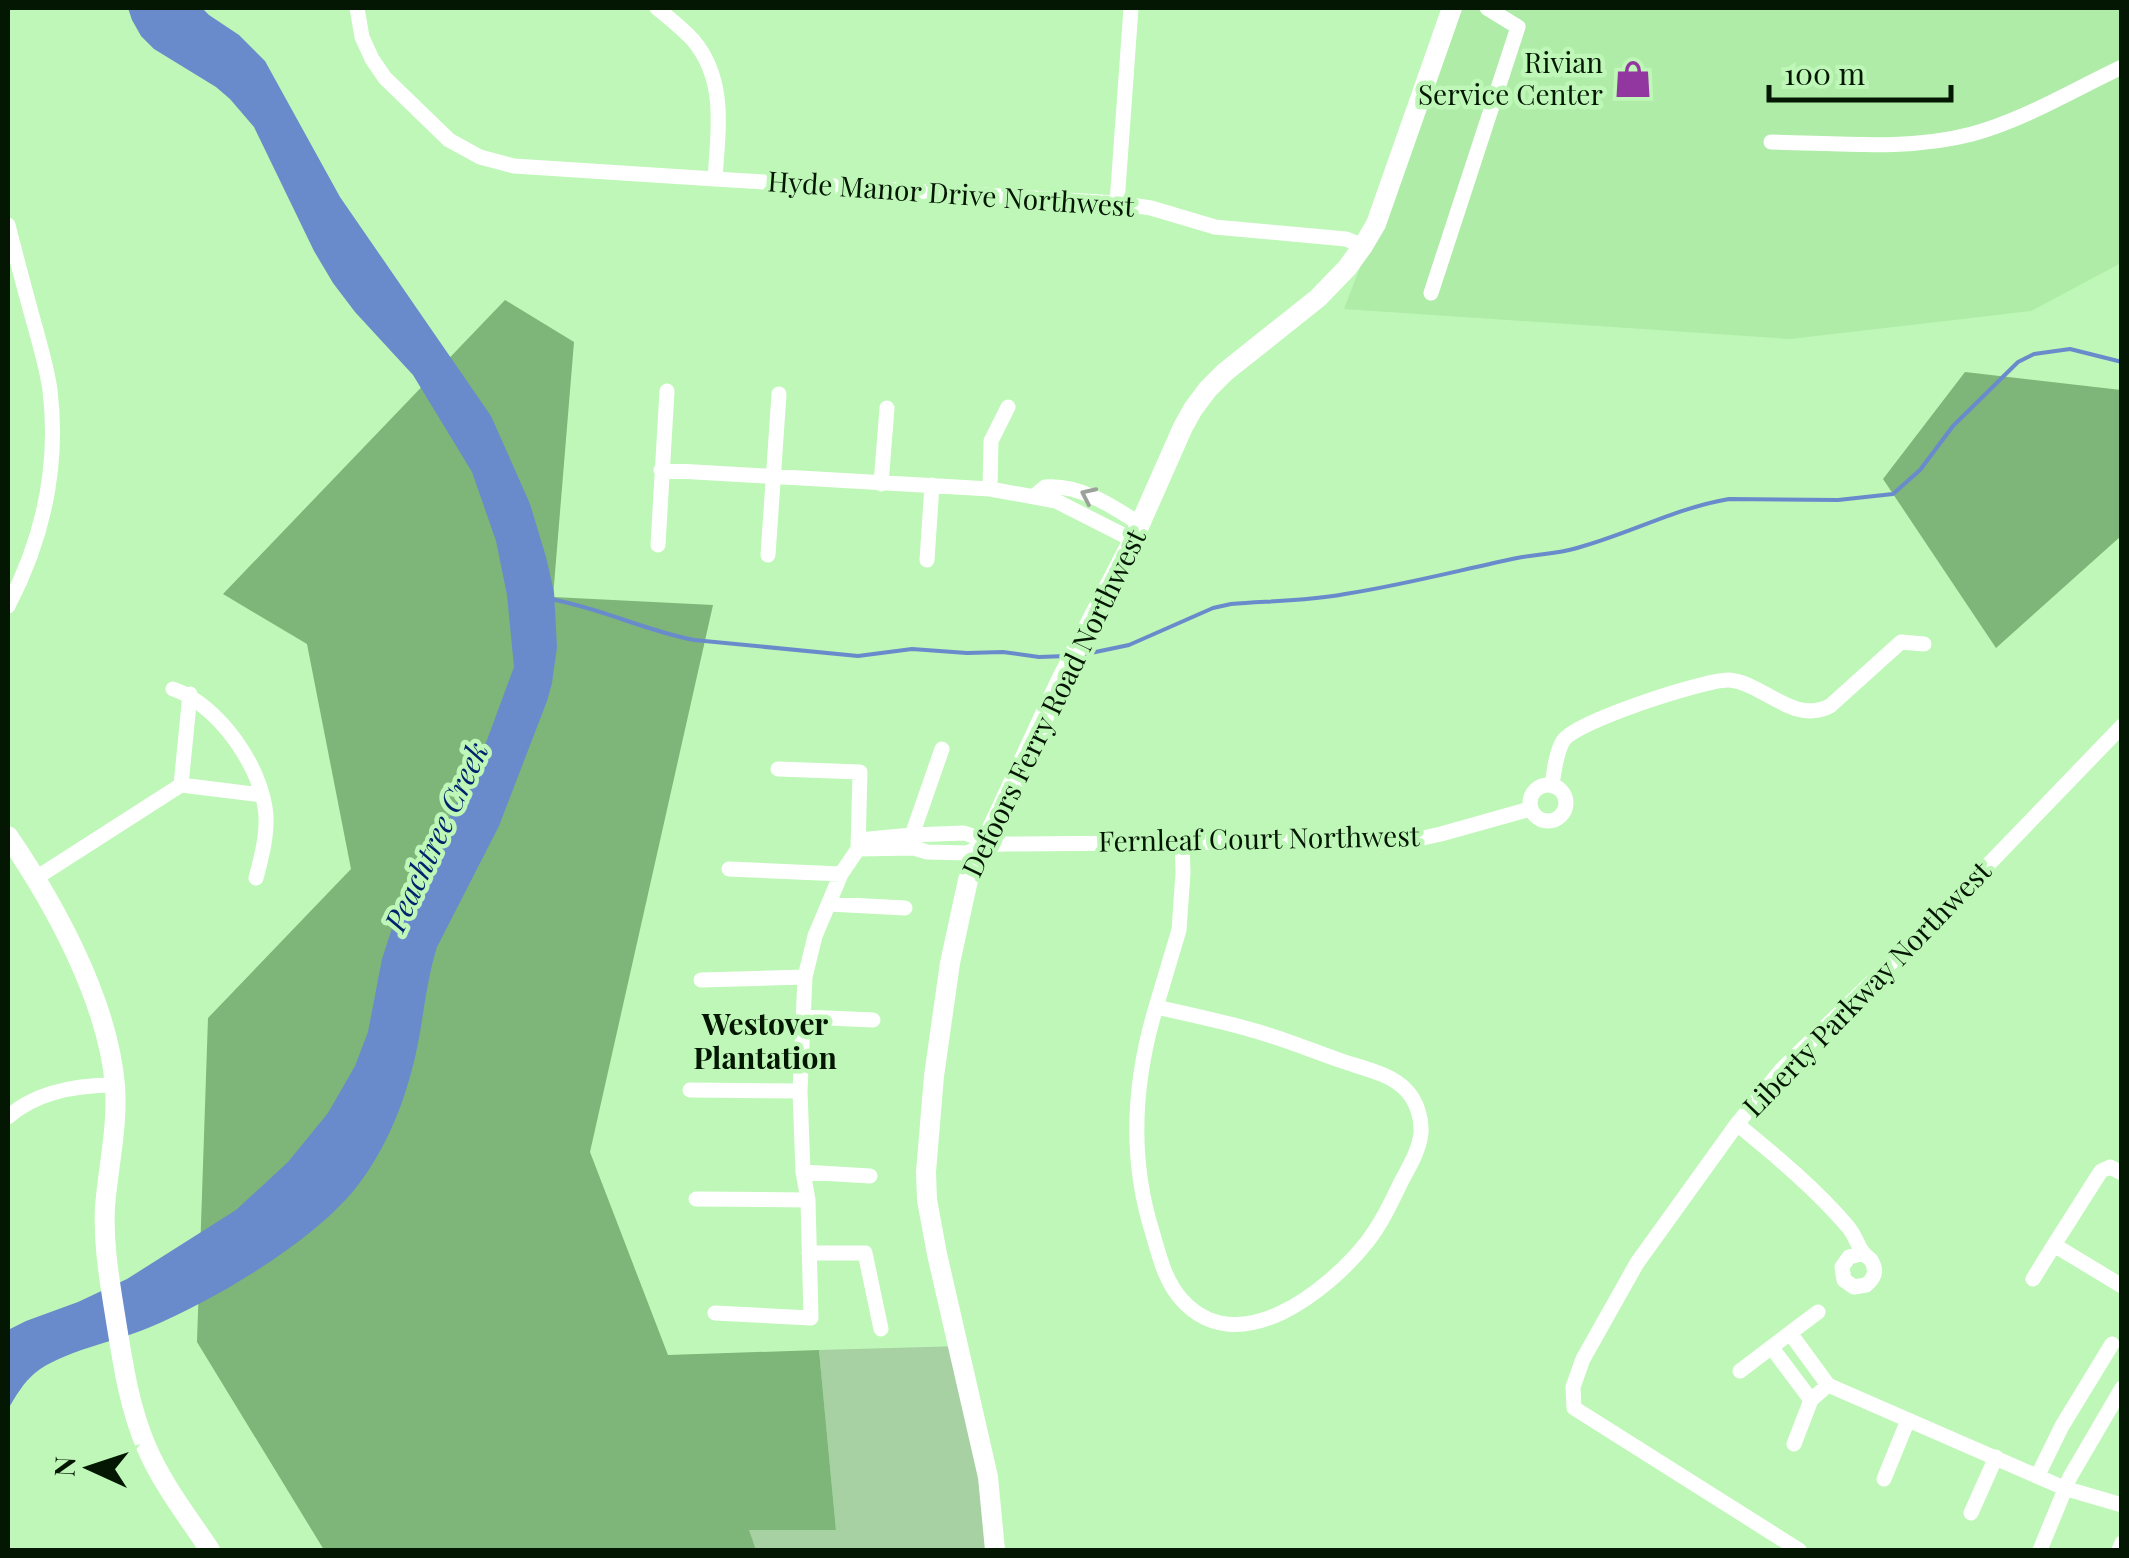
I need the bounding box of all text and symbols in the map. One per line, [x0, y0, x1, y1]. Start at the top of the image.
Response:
scale bar [1769, 40, 1952, 102]
place label: Rivian Service Center [1418, 43, 1604, 112]
text: 100 m [1784, 53, 1866, 93]
shop icon: Rivian Service Center [1612, 58, 1654, 100]
street label: Hyde Manor Drive Northwest [766, 161, 1137, 224]
one-way arrow [1080, 487, 1098, 507]
street label: Defoors Ferry Road Northwest [952, 521, 1154, 882]
water label: Peachtree Creek [374, 735, 496, 938]
street label: Fernleaf Court Northwest [1098, 816, 1421, 859]
street label: Liberty Parkway Northwest [1734, 852, 1999, 1124]
district label: Westover Plantation [693, 1003, 837, 1077]
north arrow [40, 1418, 140, 1518]
text: N [45, 1456, 83, 1478]

